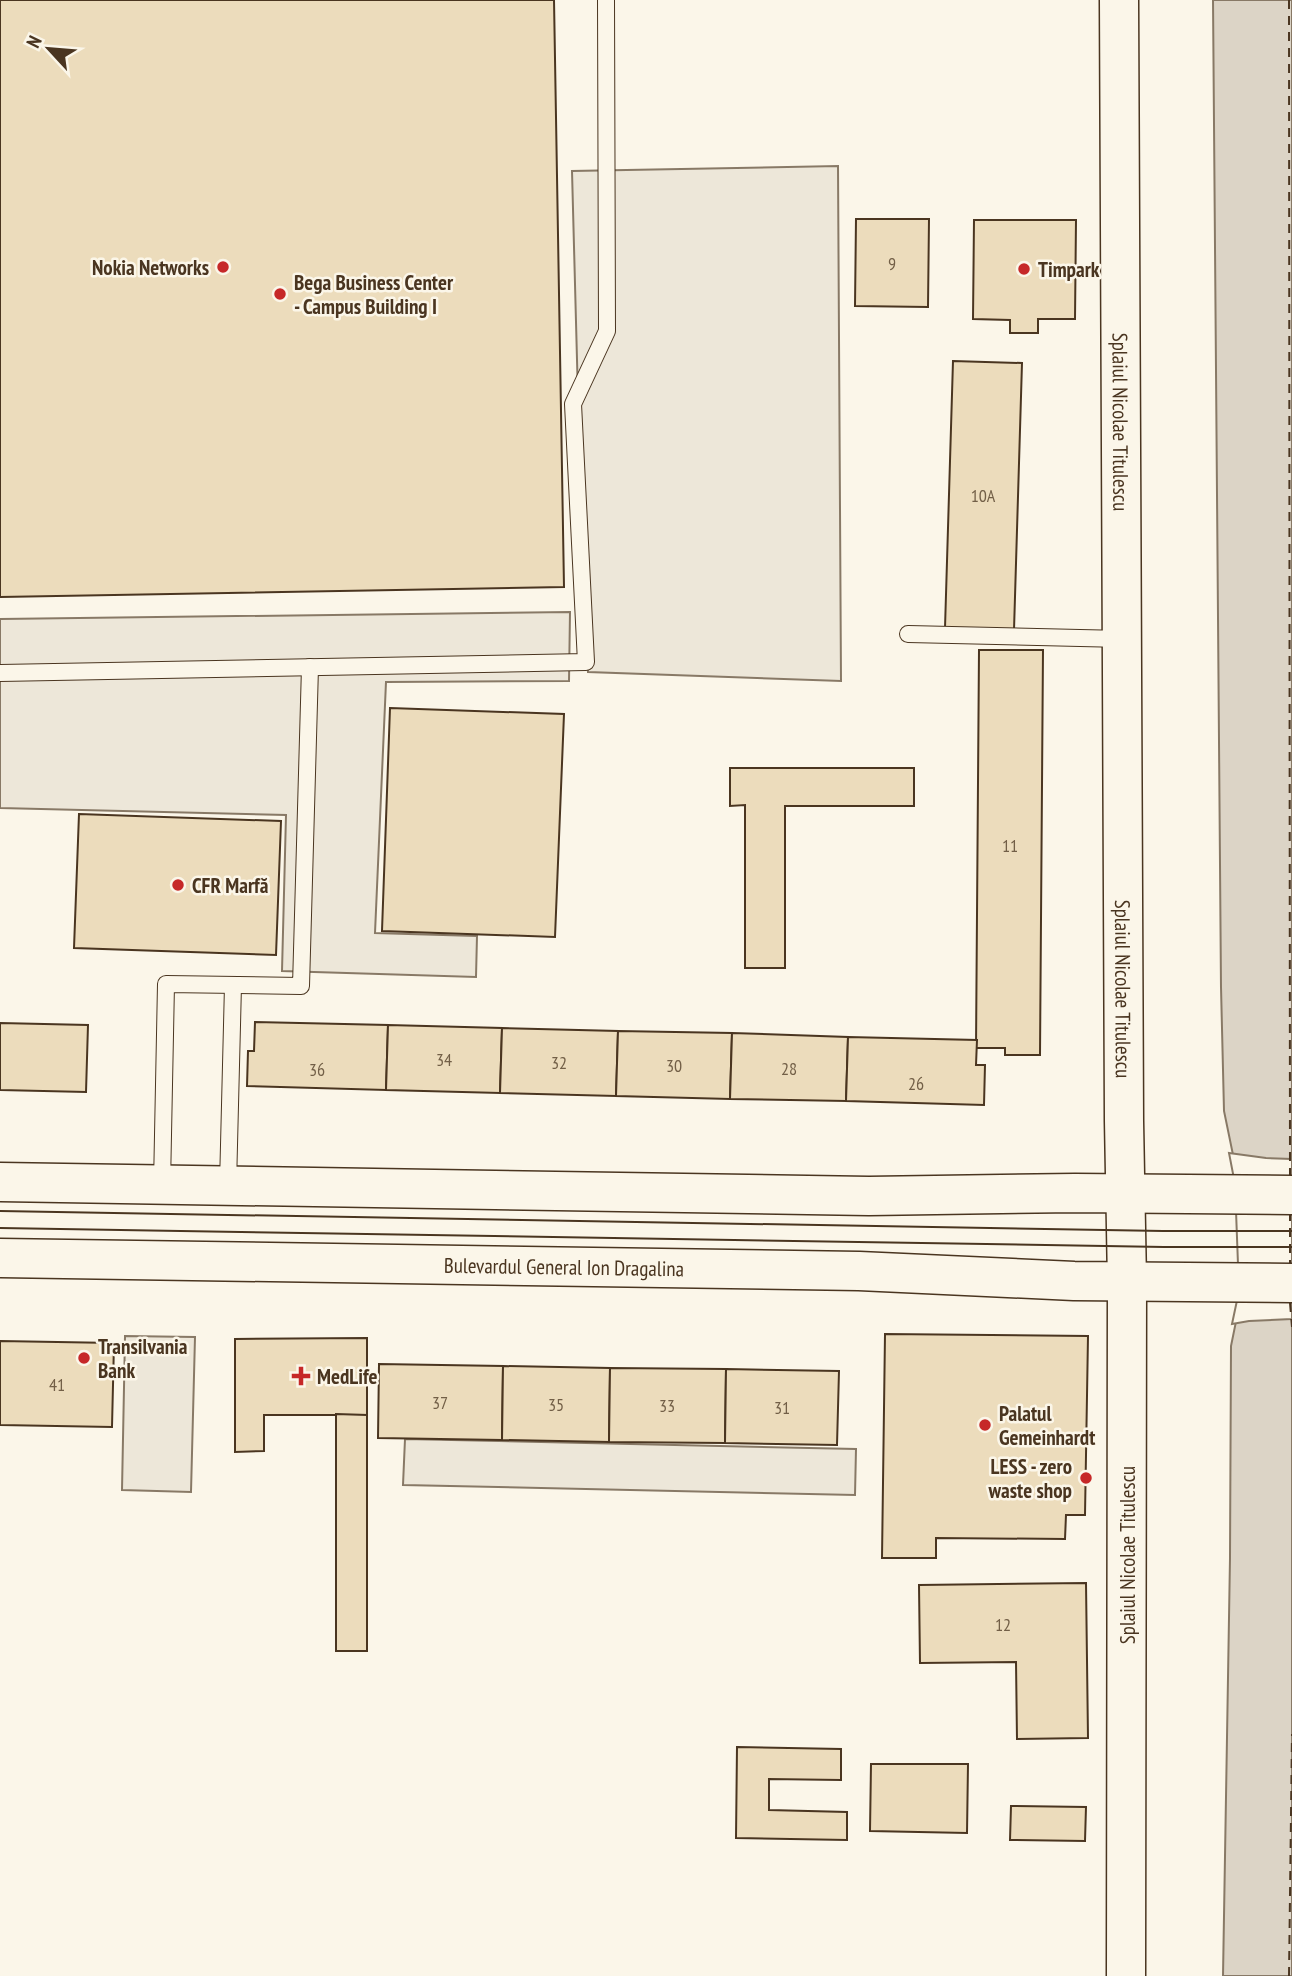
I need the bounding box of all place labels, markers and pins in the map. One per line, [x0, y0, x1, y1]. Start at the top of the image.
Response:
place label: Nokia Networks [92, 254, 209, 281]
place label: Timpark [1038, 256, 1100, 283]
marker: Nokia Networks [215, 259, 231, 275]
marker: Timpark [1016, 261, 1032, 277]
place label: Bega Business Center - Campus Building I [294, 269, 454, 320]
marker: Bega Business Center - Campus Building I [272, 286, 288, 302]
place label: CFR Marfă [192, 872, 269, 899]
marker: CFR Marfă [170, 877, 186, 893]
place label: Transilvania Bank [98, 1333, 188, 1384]
marker: Transilvania Bank [76, 1350, 92, 1366]
place label: MedLife [317, 1363, 378, 1390]
marker: MedLife [291, 1366, 311, 1386]
place label: Palatul Gemeinhardt [999, 1400, 1095, 1451]
marker: Palatul Gemeinhardt [977, 1417, 993, 1433]
place label: LESS - zero waste shop [988, 1453, 1072, 1504]
marker: LESS - zero waste shop [1078, 1470, 1094, 1486]

